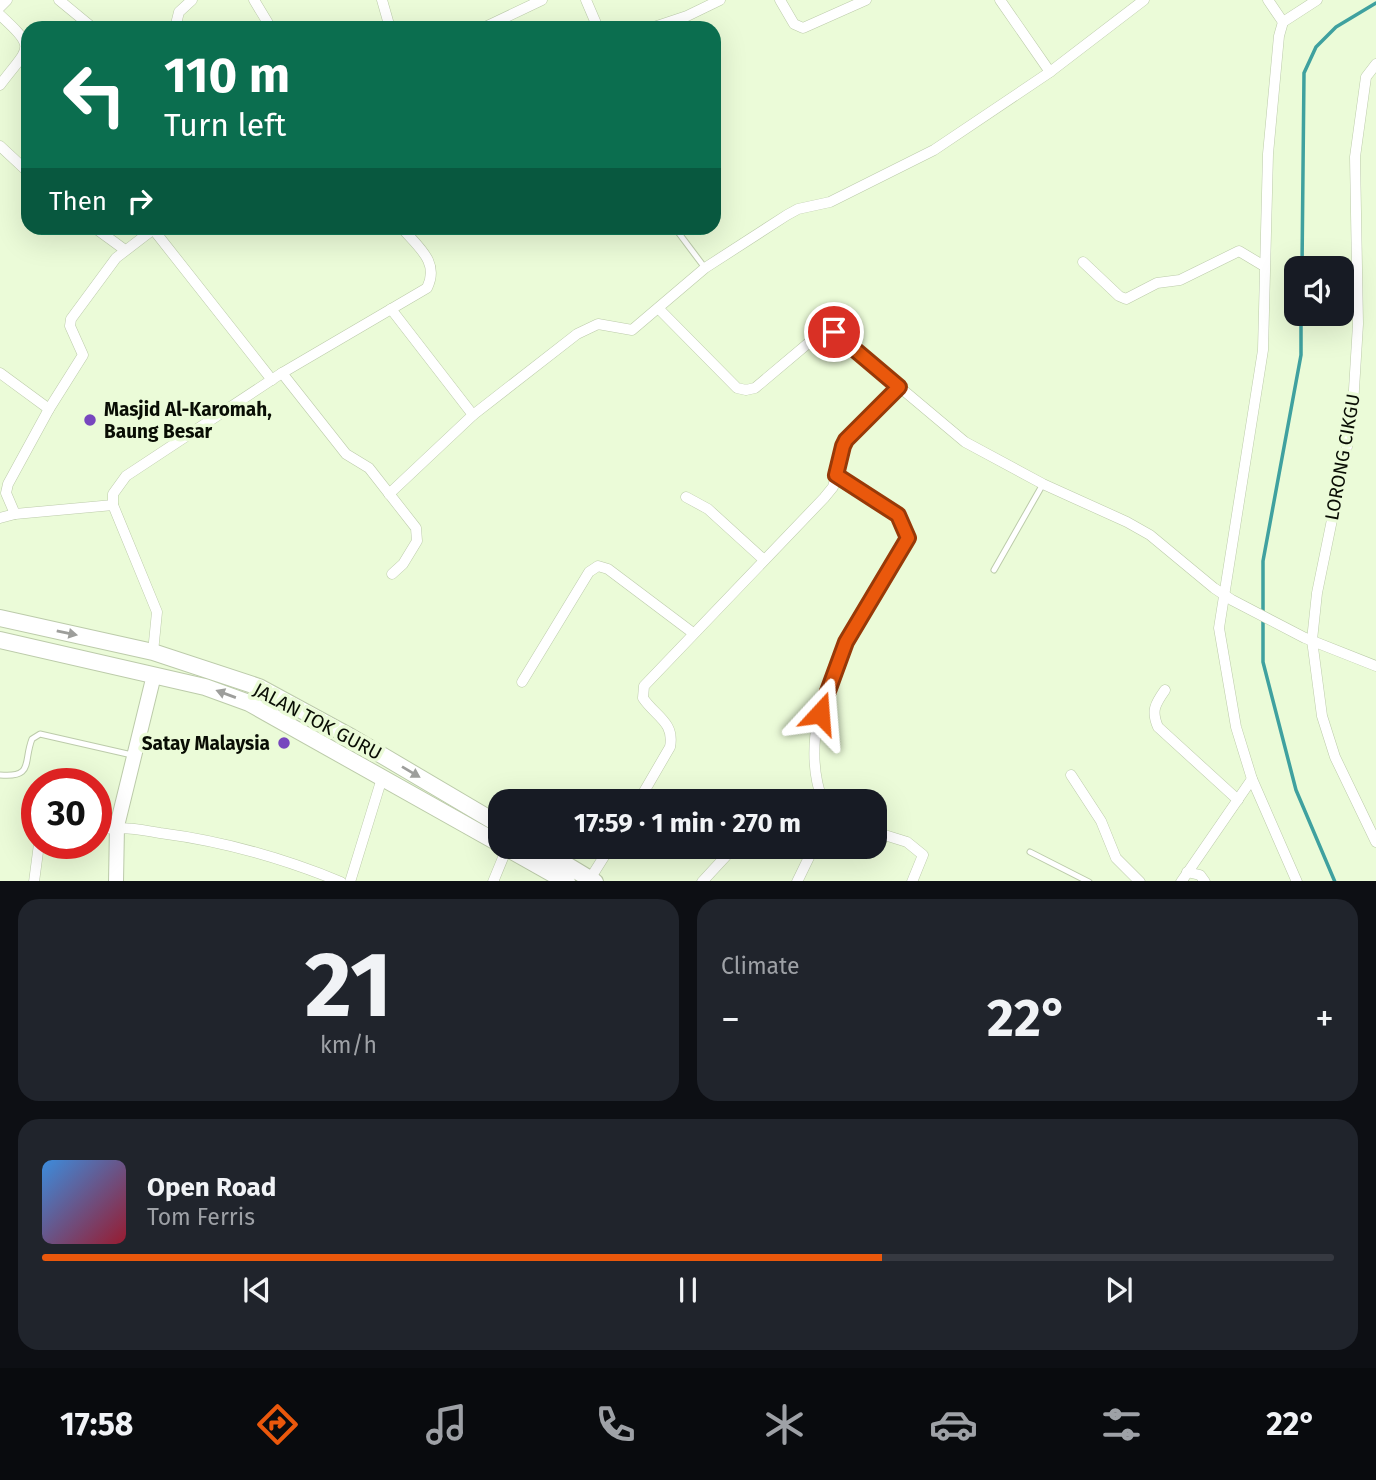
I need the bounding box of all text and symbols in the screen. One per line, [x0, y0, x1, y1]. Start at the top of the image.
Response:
text: 110 m [164, 46, 290, 105]
icon: left [49, 49, 140, 140]
text: Turn left [164, 106, 286, 144]
icon: right [121, 182, 159, 220]
text: Then [49, 186, 107, 217]
map controls [1284, 256, 1354, 326]
button: sound [1284, 256, 1354, 326]
pin [804, 302, 864, 362]
icon: arrive [815, 313, 853, 351]
street label: LORONG CIKGU [1320, 392, 1365, 522]
place label: Masjid Al-Karomah, Baung Besar [104, 398, 272, 443]
marker: Masjid Al-Karomah, Baung Besar [82, 412, 98, 428]
one-way arrow [56, 627, 78, 638]
position arrow [783, 676, 857, 750]
street label: JALAN TOK GURU [250, 678, 386, 765]
one-way arrow [215, 689, 236, 700]
place label: Satay Malaysia [142, 732, 270, 755]
marker: Satay Malaysia [276, 735, 292, 751]
one-way arrow [402, 766, 421, 779]
speed limit sign: 30 [21, 768, 112, 859]
text: 17:59 · 1 min · 270 m [574, 808, 801, 839]
text: 21 [305, 931, 392, 1040]
text: Climate [721, 952, 800, 980]
text: 22° [987, 987, 1068, 1050]
text: − [721, 996, 740, 1042]
text: + [1315, 996, 1334, 1042]
text: km/h [320, 1031, 377, 1059]
text: Open Road [147, 1172, 276, 1203]
text: Tom Ferris [147, 1203, 255, 1231]
icon: previous [238, 1271, 276, 1309]
icon: pause [669, 1271, 707, 1309]
icon: next [1100, 1271, 1138, 1309]
icon: directions [253, 1400, 302, 1449]
icon: music [422, 1400, 471, 1449]
icon: phone [591, 1400, 640, 1449]
icon: climate [760, 1400, 809, 1449]
icon: car [929, 1400, 978, 1449]
icon: filters [1097, 1400, 1146, 1449]
text: 17:58 [60, 1405, 133, 1443]
text: 22° [1266, 1405, 1316, 1443]

